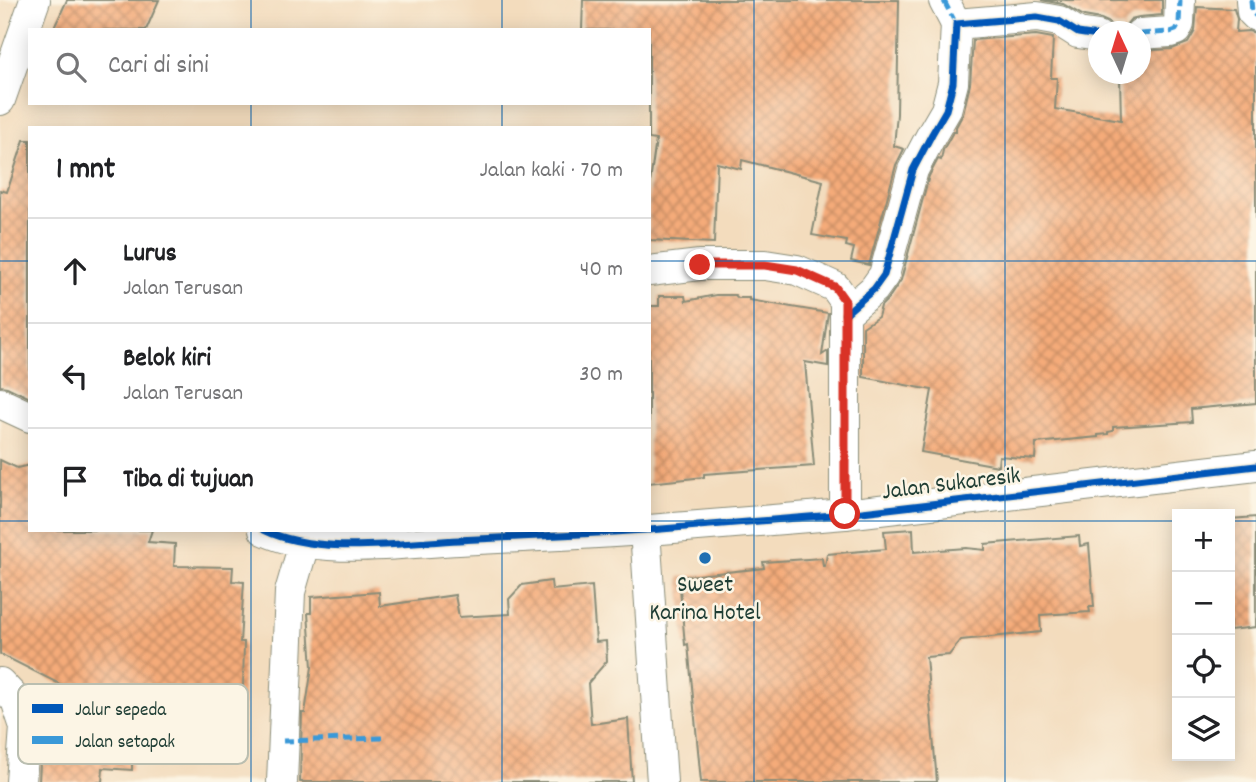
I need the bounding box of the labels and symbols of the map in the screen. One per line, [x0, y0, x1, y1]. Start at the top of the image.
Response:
north arrow [1088, 21, 1151, 84]
route end [684, 249, 715, 280]
street label: Jalan Sukaresik [880, 460, 1023, 510]
route start [829, 498, 860, 529]
marker: Sweet Karina Hotel [697, 550, 713, 566]
place label: Sweet Karina Hotel [649, 569, 761, 631]
legend [18, 684, 248, 764]
text: Jalur sepeda [75, 698, 167, 725]
text: Jalan setapak [75, 730, 175, 757]

